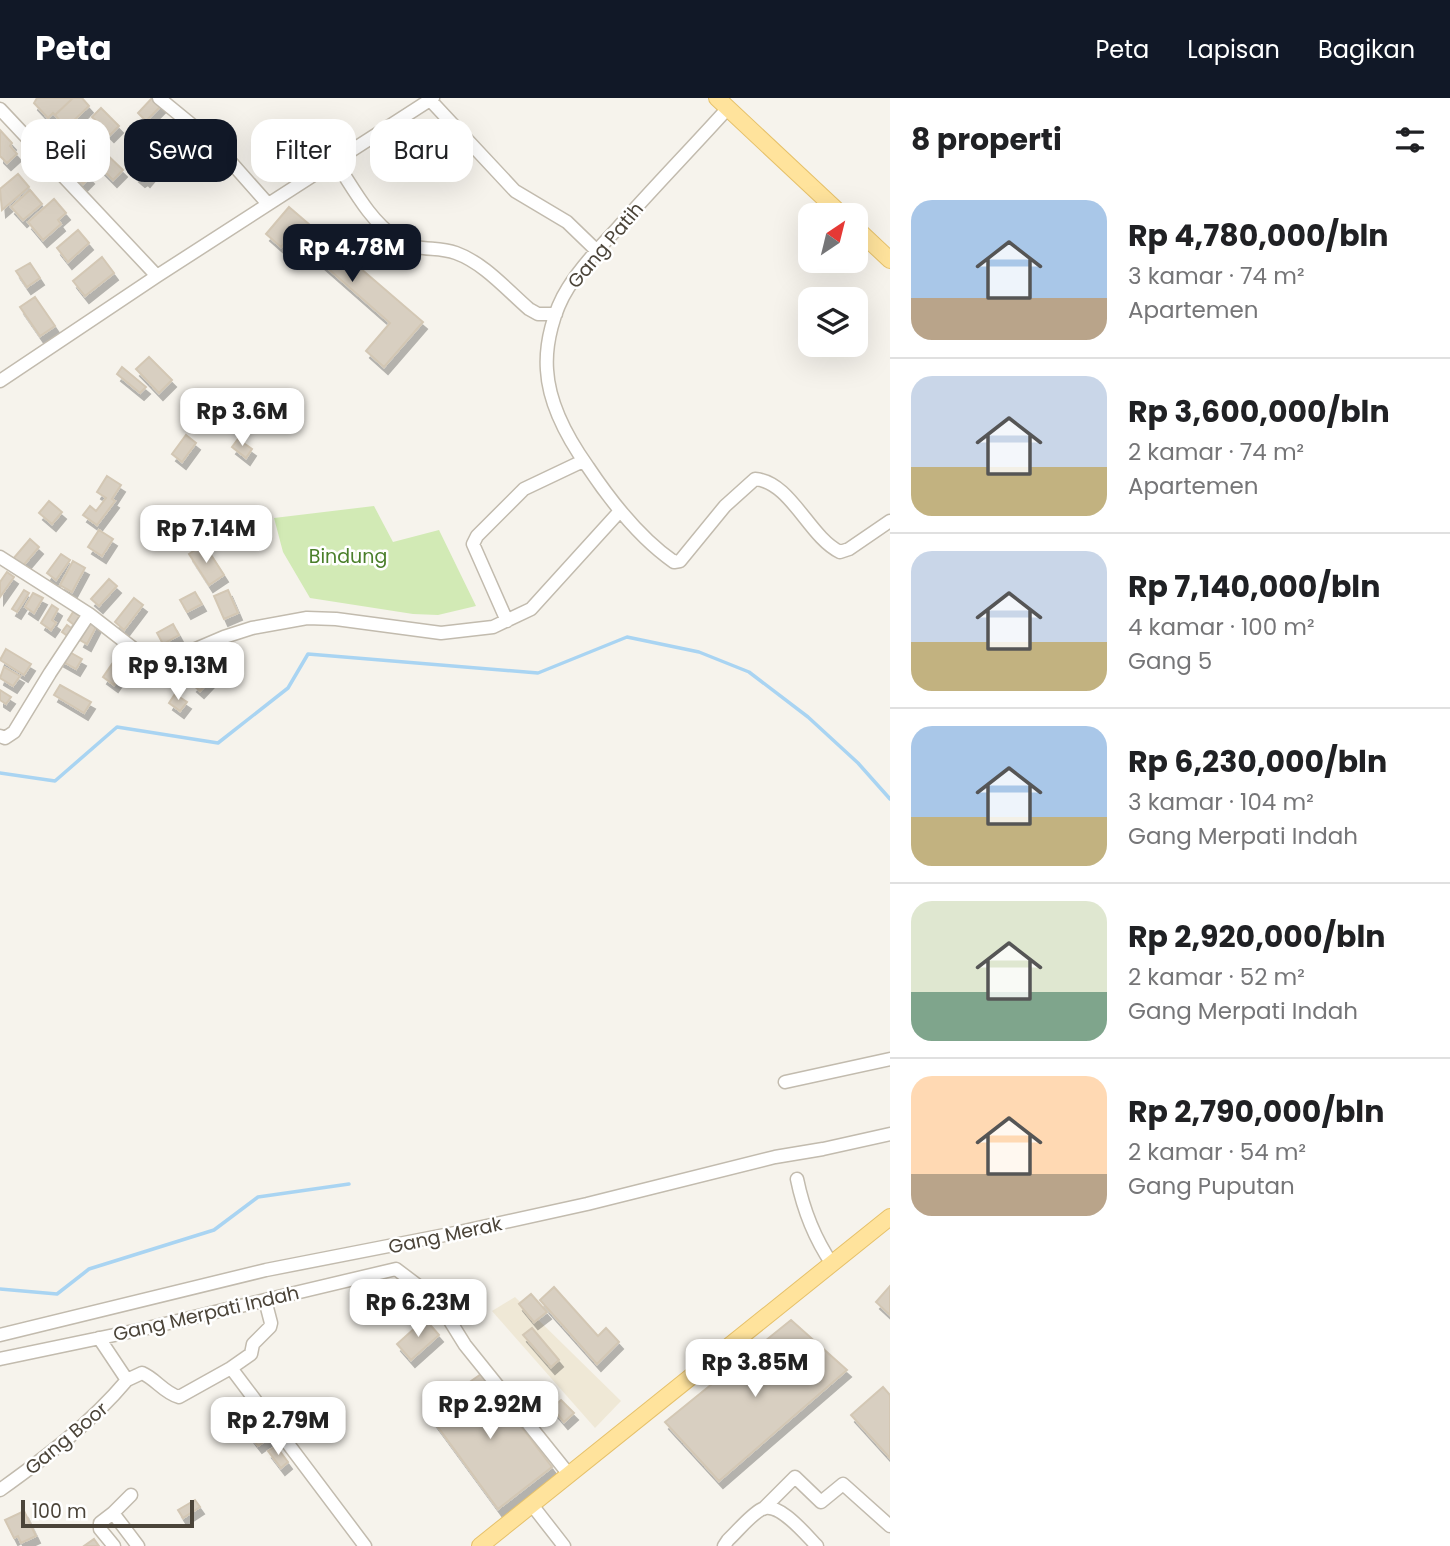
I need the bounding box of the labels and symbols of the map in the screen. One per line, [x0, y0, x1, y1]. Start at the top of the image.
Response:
street label: Gang Patih [561, 196, 650, 294]
north arrow [798, 203, 868, 273]
pin: Rp 4.78M [280, 225, 424, 284]
pin: Rp 3.6M [177, 388, 307, 448]
pin: Rp 7.14M [134, 505, 278, 565]
park label: Bindung [309, 543, 387, 570]
pin: Rp 9.13M [106, 642, 250, 702]
street label: Gang Merak [386, 1210, 505, 1261]
street label: Gang Merpati Indah [111, 1279, 302, 1348]
pin: Rp 6.23M [346, 1280, 490, 1339]
pin: Rp 3.85M [683, 1340, 827, 1399]
pin: Rp 2.92M [418, 1382, 562, 1441]
street label: Gang Boor [19, 1396, 114, 1481]
pin: Rp 2.79M [206, 1398, 350, 1457]
scale bar [21, 1497, 194, 1529]

